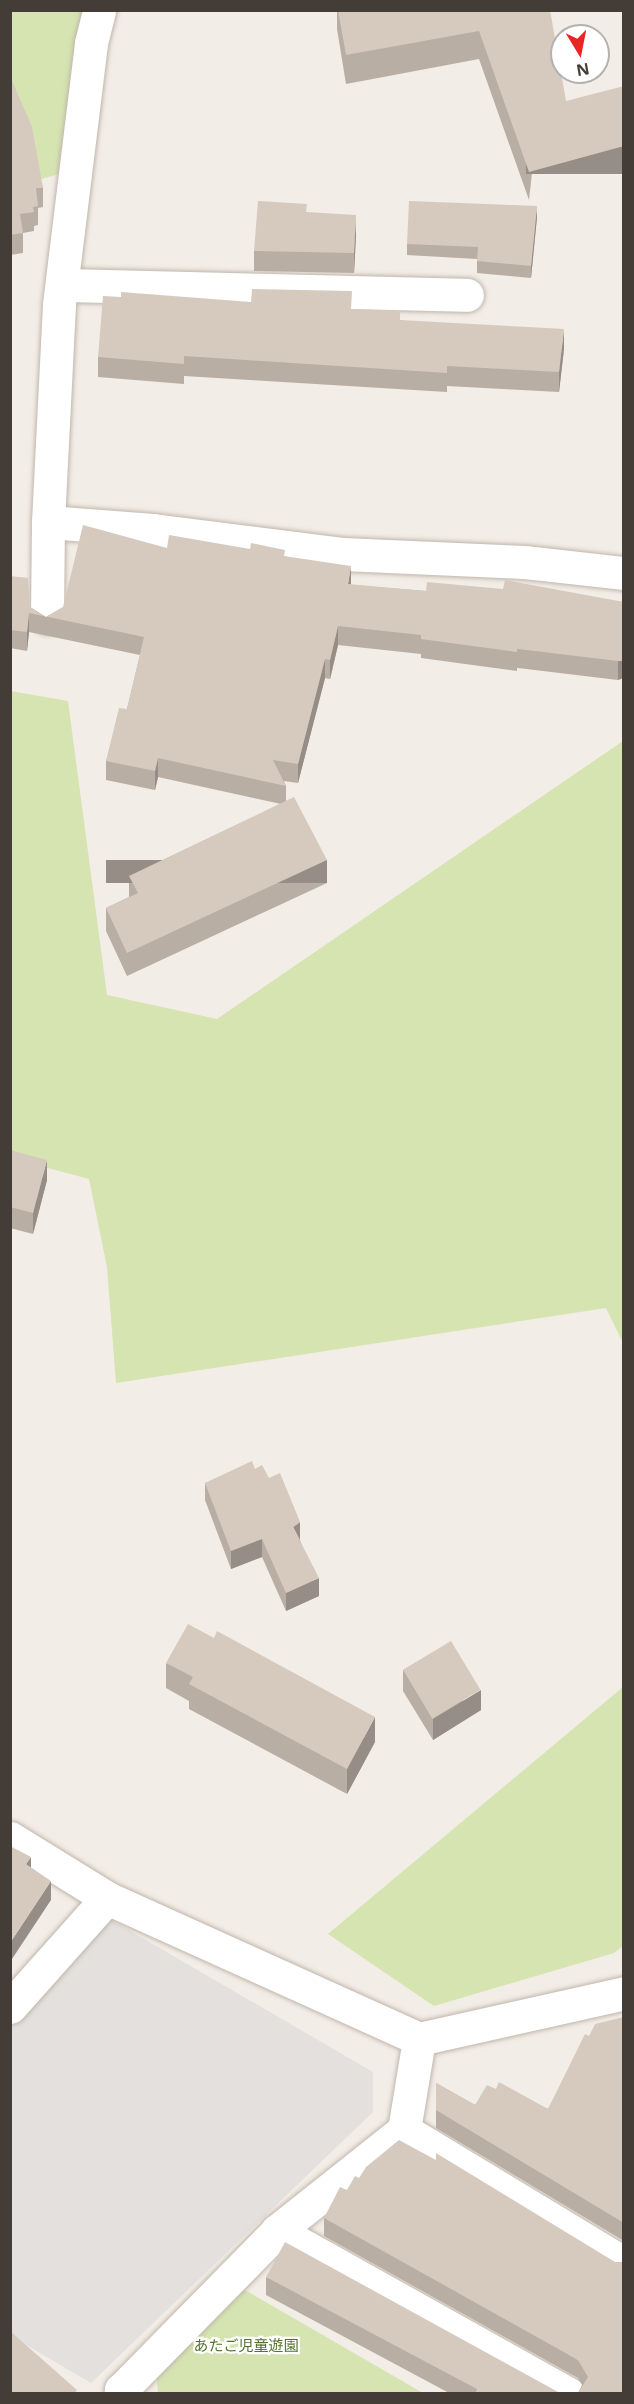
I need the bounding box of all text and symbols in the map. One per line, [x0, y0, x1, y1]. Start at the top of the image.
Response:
north arrow [550, 24, 610, 84]
text: N [574, 58, 591, 82]
park label: あたご児童遊園 [194, 2337, 298, 2355]

